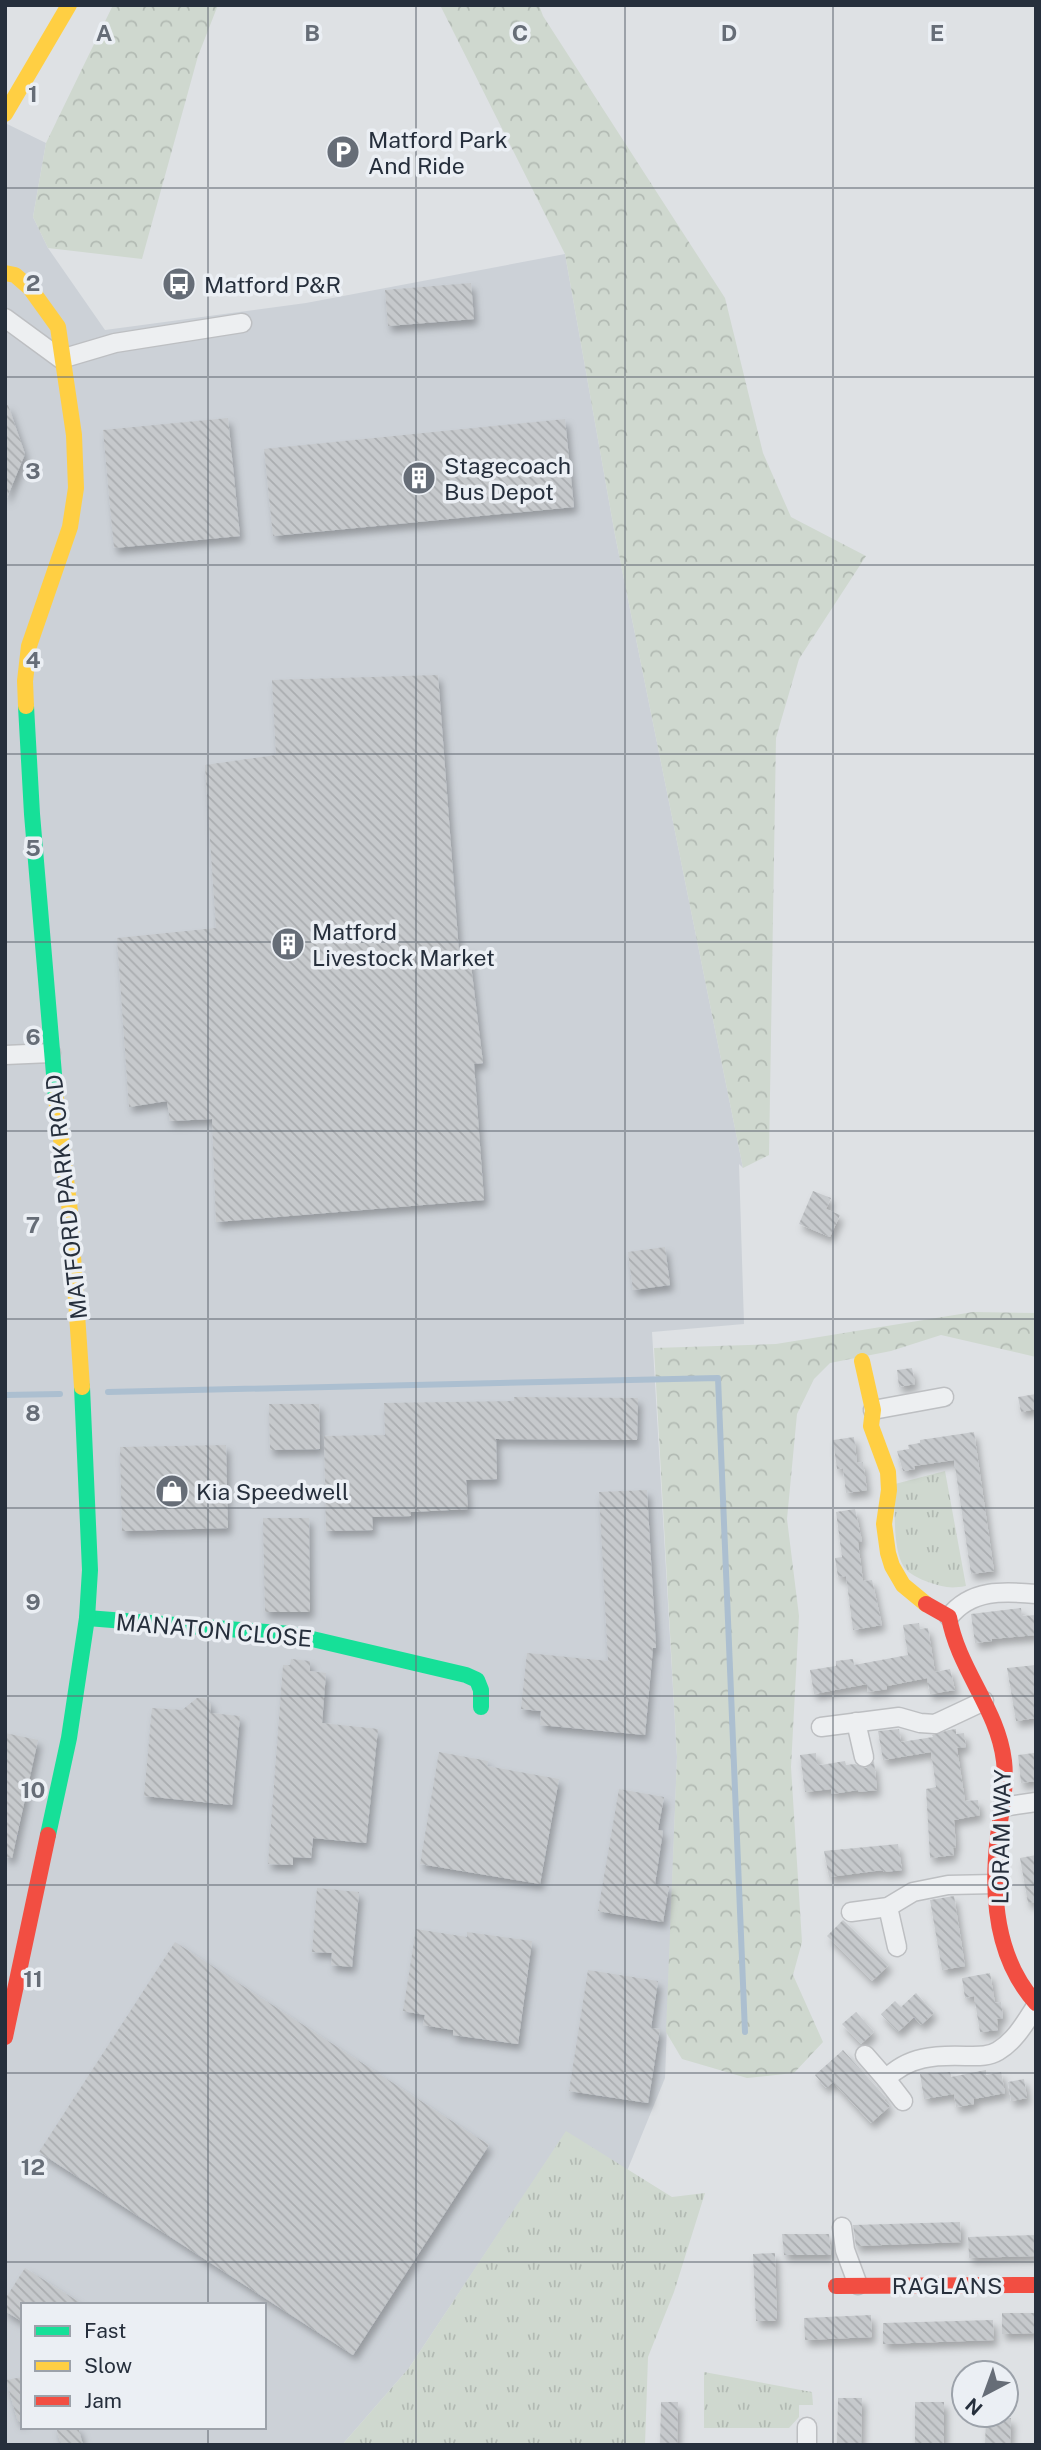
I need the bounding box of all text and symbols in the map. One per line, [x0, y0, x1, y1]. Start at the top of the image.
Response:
text: A [96, 19, 113, 46]
text: B [304, 19, 320, 46]
text: C [512, 19, 528, 46]
text: D [721, 19, 737, 46]
text: E [930, 19, 944, 46]
text: 1 [28, 80, 38, 107]
place label: Matford Park And Ride [368, 126, 508, 179]
parking icon: Matford Park And Ride [324, 133, 362, 171]
bus stop icon: Matford P&R [160, 265, 198, 303]
text: 2 [26, 269, 40, 296]
place label: Matford P&R [204, 271, 341, 298]
place label: Stagecoach Bus Depot [444, 452, 571, 505]
text: 3 [25, 457, 41, 484]
building icon: Stagecoach Bus Depot [400, 459, 438, 497]
text: 4 [25, 646, 41, 673]
text: 5 [25, 834, 41, 861]
place label: Matford Livestock Market [312, 918, 495, 971]
building icon: Matford Livestock Market [269, 925, 307, 963]
text: 6 [25, 1023, 41, 1050]
street label: MATFORD PARK ROAD [40, 1073, 92, 1321]
text: 7 [26, 1211, 40, 1238]
text: 8 [25, 1399, 41, 1426]
shop icon: Kia Speedwell [153, 1472, 191, 1510]
place label: Kia Speedwell [196, 1478, 349, 1505]
text: 9 [25, 1588, 41, 1615]
street label: MANATON CLOSE [115, 1608, 313, 1652]
street label: LORAM WAY [986, 1769, 1016, 1905]
text: 10 [21, 1776, 45, 1803]
text: 11 [23, 1965, 43, 1992]
text: 12 [21, 2153, 45, 2180]
street label: RAGLANS [892, 2272, 1002, 2299]
legend [21, 2303, 266, 2429]
text: Fast [84, 2318, 126, 2343]
text: Slow [84, 2353, 132, 2378]
north arrow [950, 2359, 1020, 2429]
text: Jam [84, 2388, 122, 2413]
text: N [961, 2394, 987, 2420]

